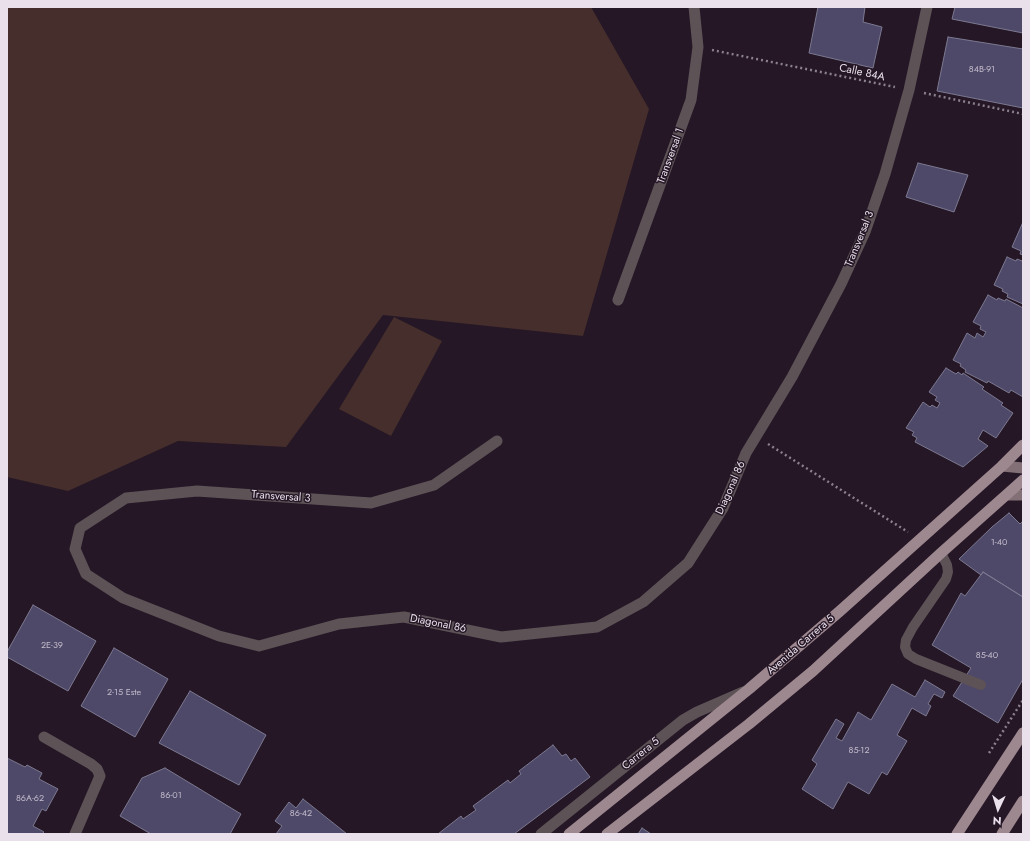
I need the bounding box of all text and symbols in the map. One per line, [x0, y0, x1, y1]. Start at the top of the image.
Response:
street label: Calle 84A [838, 62, 886, 84]
house number: 84B-91 [969, 65, 995, 75]
street label: Transversal 1 [655, 126, 687, 186]
street label: Transversal 3 [843, 209, 877, 269]
street label: Diagonal 86 [713, 459, 749, 517]
street label: Transversal 3 [251, 488, 311, 506]
house number: 1-40 [991, 538, 1007, 548]
street label: Diagonal 86 [409, 612, 467, 636]
street label: Avenida Carrera 5 [765, 612, 837, 678]
house number: 2E-39 [41, 641, 63, 651]
house number: 85-40 [976, 651, 998, 661]
house number: 2-15 Este [107, 688, 141, 698]
street label: Carrera 5 [620, 735, 662, 773]
house number: 85-12 [848, 746, 870, 756]
north arrow [978, 789, 1018, 829]
house number: 86-01 [160, 791, 182, 801]
house number: 86A-62 [16, 794, 44, 804]
house number: 86-42 [290, 809, 312, 819]
text: N [992, 813, 1002, 829]

